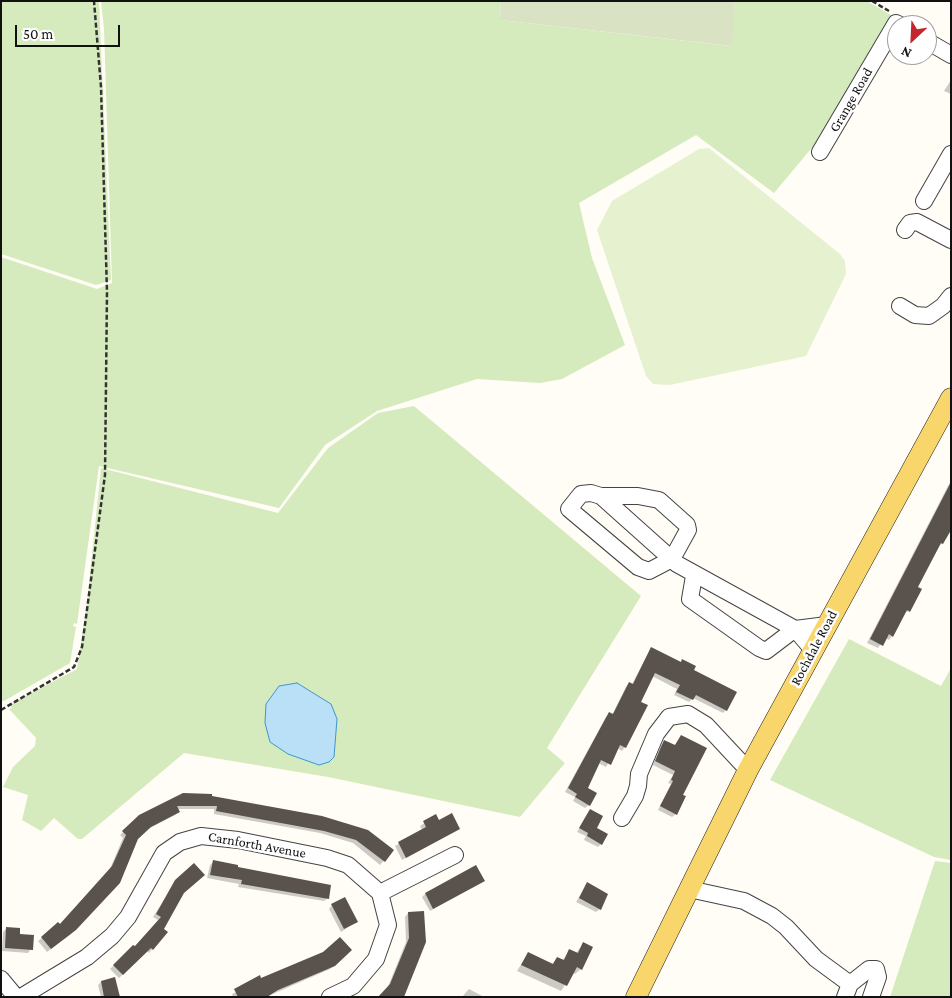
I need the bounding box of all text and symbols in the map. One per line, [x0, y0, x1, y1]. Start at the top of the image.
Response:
scale bar [18, 15, 122, 47]
north arrow [887, 15, 937, 65]
text: 50 m [23, 26, 53, 42]
text: N [898, 43, 914, 62]
street label: Grange Road [826, 65, 876, 135]
street label: Rochdale Road [787, 608, 841, 688]
street label: Carnforth Avenue [207, 828, 307, 862]

